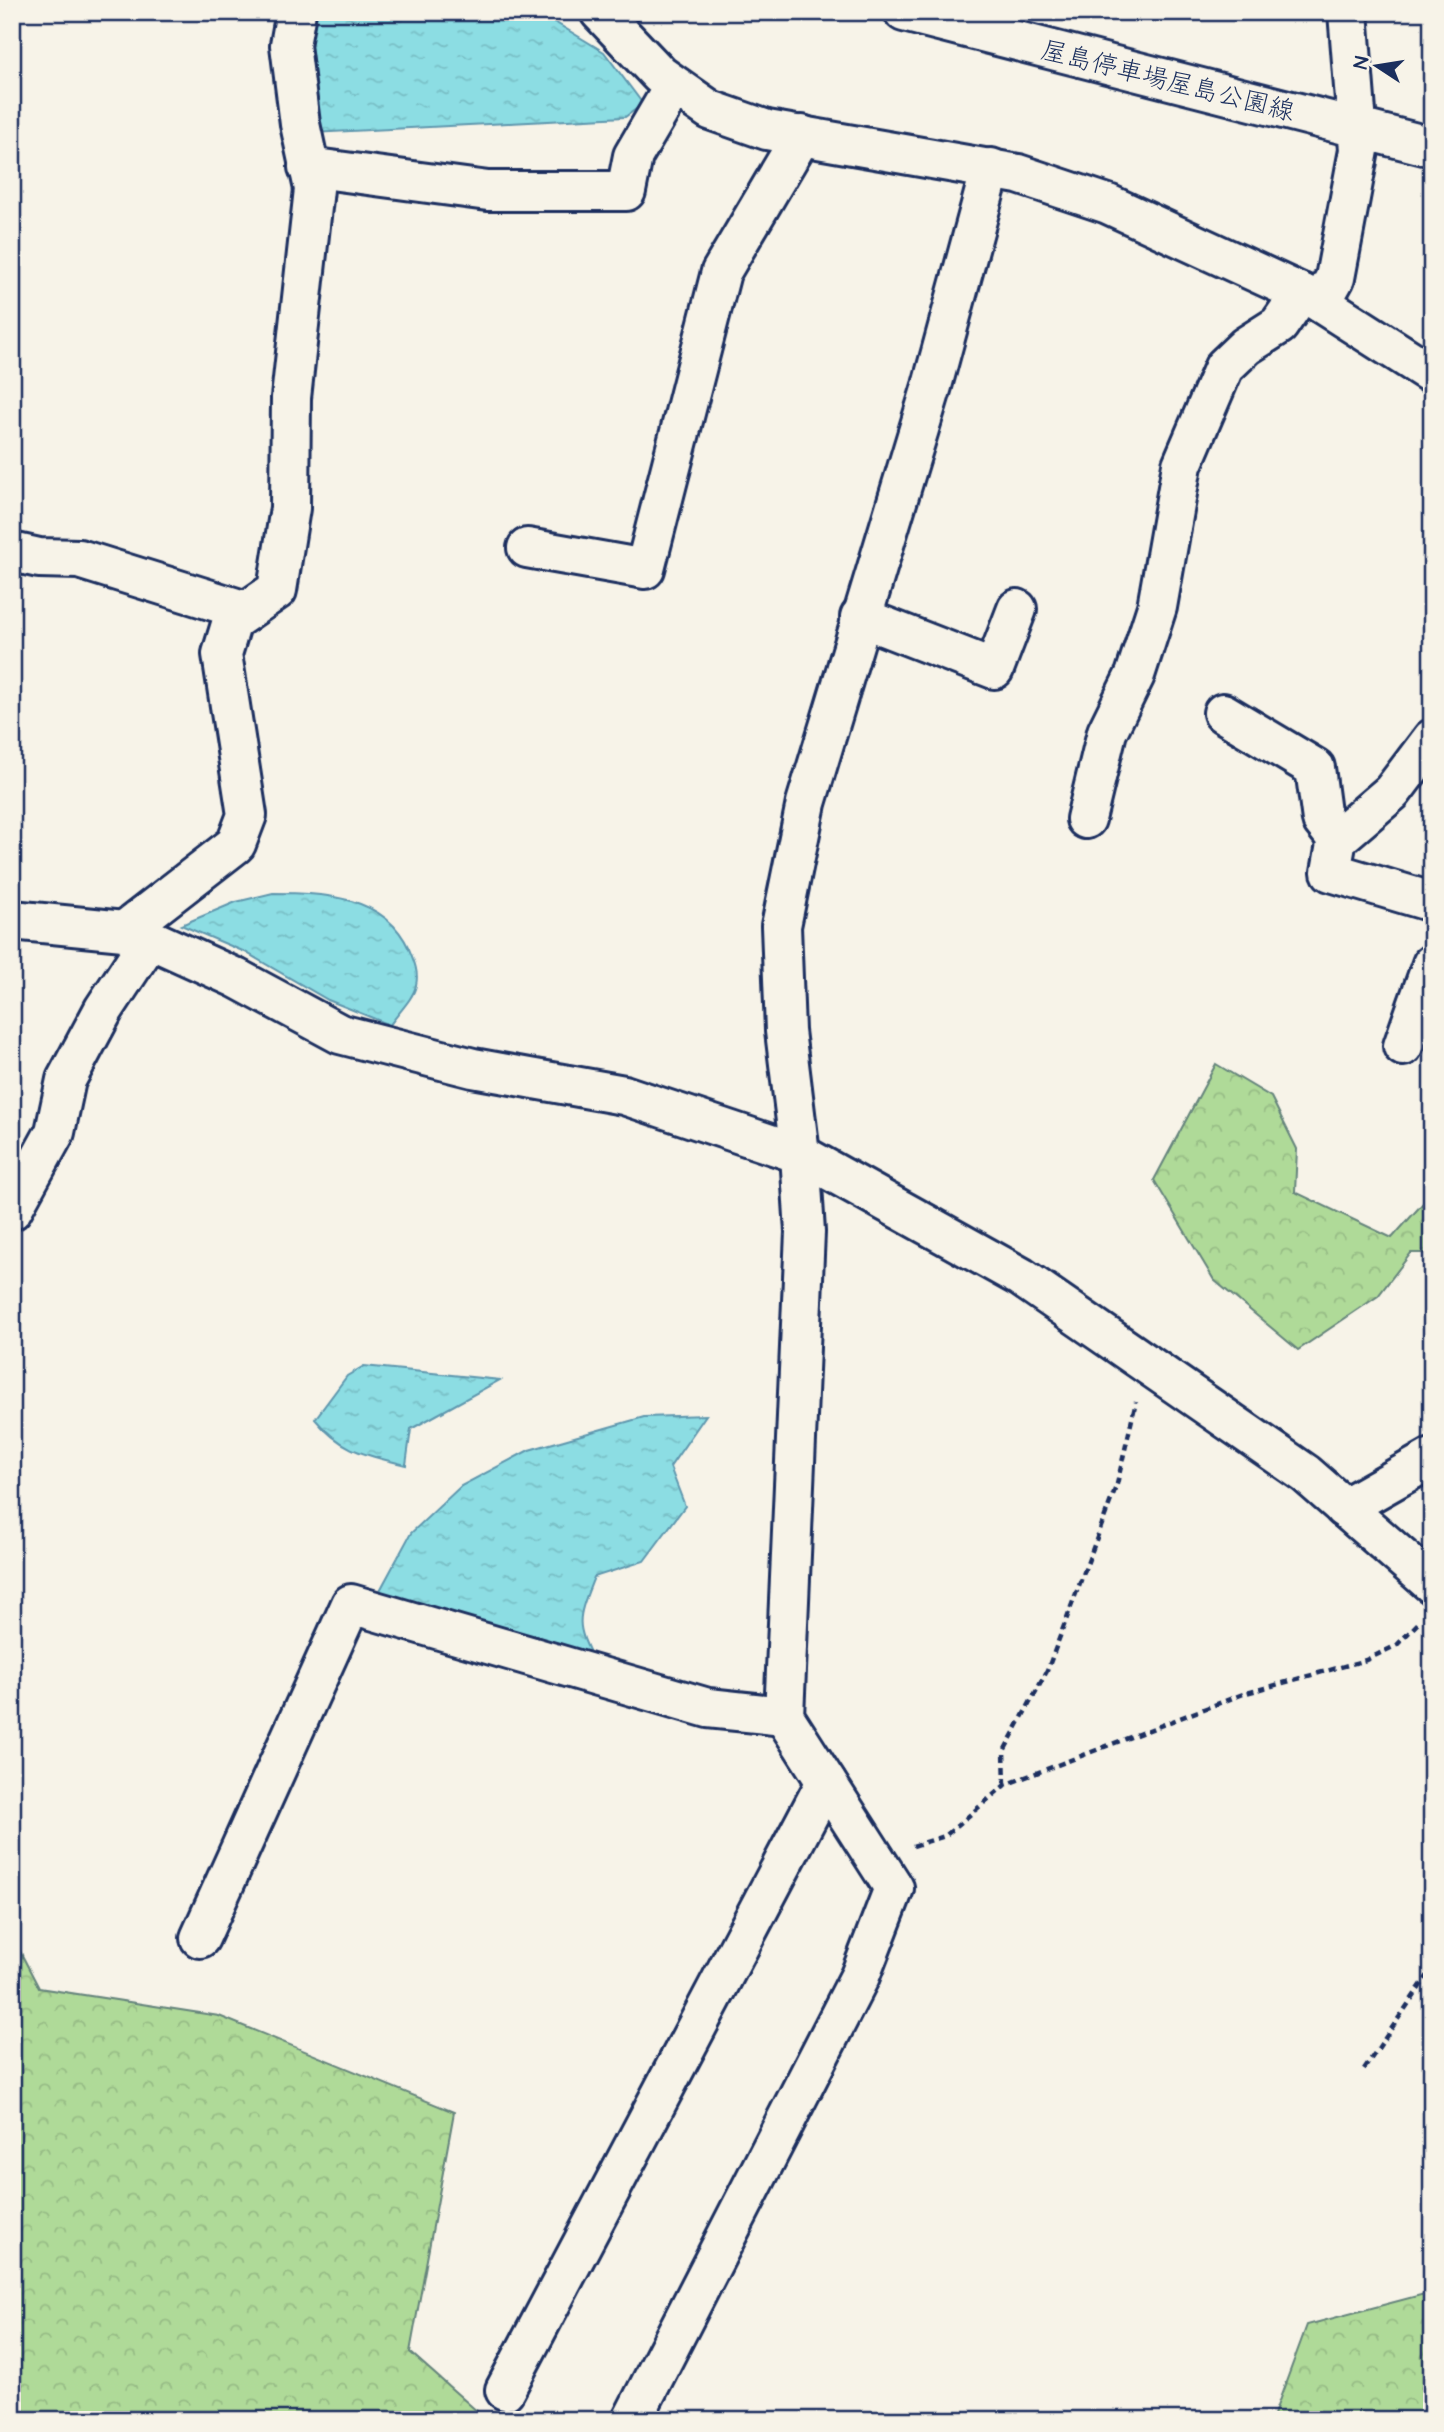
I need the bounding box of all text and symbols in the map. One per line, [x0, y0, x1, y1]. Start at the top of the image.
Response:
street label: 屋島停車場屋島公園線 [1037, 32, 1298, 130]
north arrow [1342, 32, 1412, 102]
text: N [1347, 54, 1376, 71]

